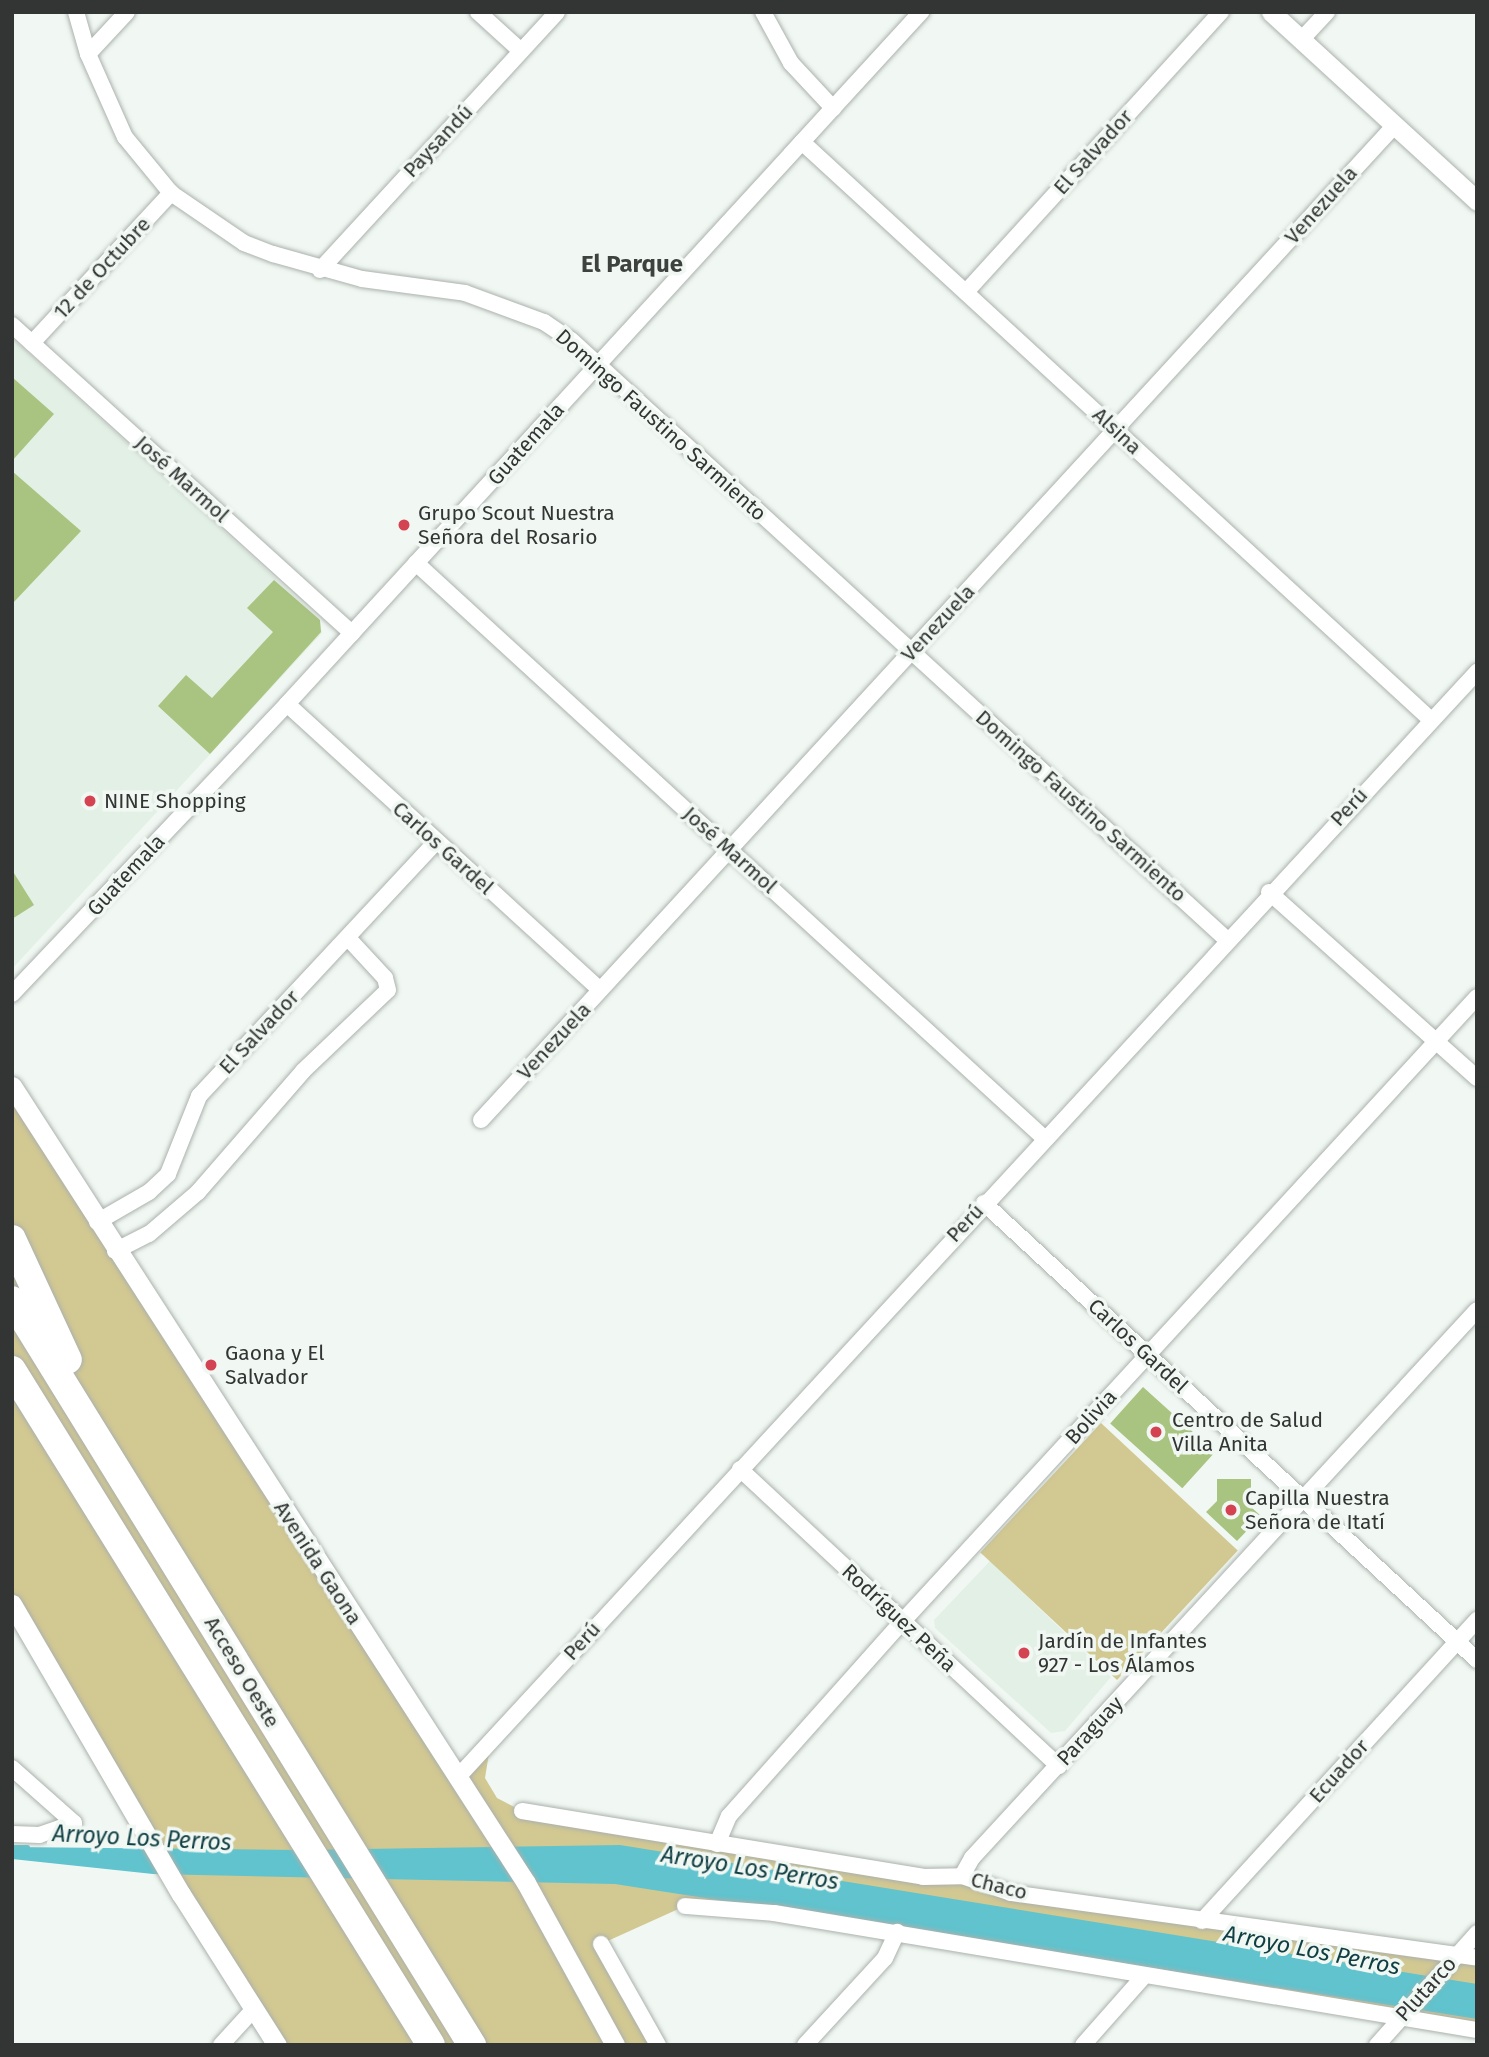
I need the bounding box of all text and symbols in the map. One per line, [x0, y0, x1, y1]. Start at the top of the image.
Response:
street label: Paysandú [398, 99, 478, 183]
street label: El Salvador [1048, 104, 1138, 200]
street label: Venezuela [1279, 161, 1363, 249]
street label: 12 de Octubre [48, 212, 156, 324]
district label: El Parque [581, 251, 683, 279]
street label: Domingo Faustino Sarmiento [550, 324, 772, 526]
street label: Guatemala [482, 398, 570, 490]
street label: Alsina [1087, 402, 1147, 460]
street label: José Marmol [130, 430, 234, 528]
place label: Grupo Scout Nuestra Señora del Rosario [418, 500, 615, 550]
marker: Grupo Scout Nuestra Señora del Rosario [396, 517, 412, 533]
street label: Venezuela [896, 579, 980, 667]
street label: Domingo Faustino Sarmiento [970, 705, 1192, 907]
street label: Perú [1325, 783, 1373, 831]
place label: NINE Shopping [104, 788, 246, 814]
marker: NINE Shopping [82, 793, 98, 809]
street label: Carlos Gardel [387, 796, 499, 900]
street label: José Marmol [678, 801, 782, 899]
street label: Guatemala [82, 829, 170, 921]
street label: El Salvador [214, 985, 304, 1079]
street label: Venezuela [512, 997, 596, 1085]
street label: Perú [941, 1199, 989, 1247]
street label: Carlos Gardel [1083, 1293, 1193, 1399]
place label: Gaona y El Salvador [225, 1340, 324, 1390]
marker: Gaona y El Salvador [203, 1357, 219, 1373]
street label: Bolivia [1060, 1384, 1122, 1450]
place label: Centro de Salud Villa Anita [1172, 1407, 1323, 1457]
marker: Centro de Salud Villa Anita [1146, 1422, 1166, 1442]
place label: Capilla Nuestra Señora de Itatí [1245, 1485, 1390, 1535]
street label: Avenida Gaona [269, 1497, 367, 1629]
marker: Capilla Nuestra Señora de Itatí [1223, 1502, 1239, 1518]
street label: Rodríguez Peña [837, 1559, 961, 1677]
street label: Acceso Oeste [199, 1612, 285, 1732]
street label: Perú [558, 1616, 606, 1666]
place label: Jardín de Infantes 927 - Los Álamos [1038, 1628, 1207, 1678]
marker: Jardín de Infantes 927 - Los Álamos [1016, 1645, 1032, 1661]
street label: Paraguay [1052, 1691, 1128, 1771]
street label: Ecuador [1304, 1734, 1374, 1808]
water label: Arroyo Los Perros [52, 1820, 232, 1856]
water label: Arroyo Los Perros [659, 1840, 841, 1896]
street label: Chaco [968, 1867, 1030, 1905]
water label: Arroyo Los Perros [1221, 1919, 1403, 1981]
street label: Plutarco [1390, 1951, 1462, 2027]

